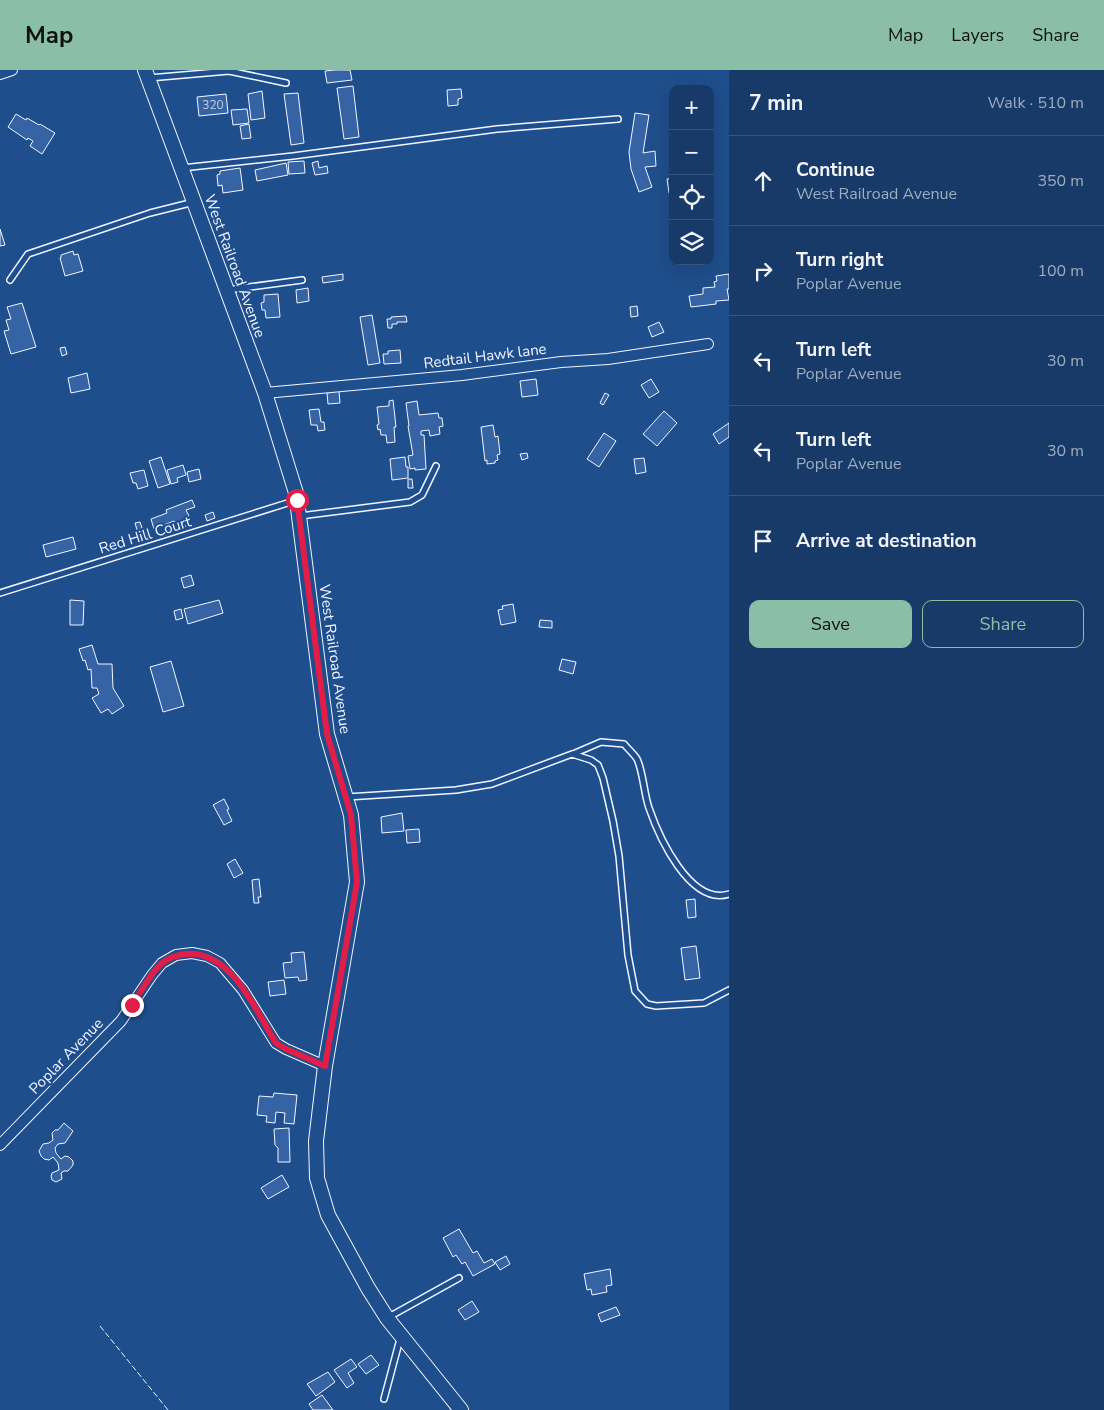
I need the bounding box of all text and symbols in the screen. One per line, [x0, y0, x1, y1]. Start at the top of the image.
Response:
text: Map [25, 19, 73, 51]
text: Map [888, 23, 923, 47]
text: Layers [951, 23, 1004, 47]
text: Share [1032, 23, 1079, 47]
map controls [669, 85, 714, 265]
button: + [669, 85, 714, 130]
text: 7 min [749, 89, 803, 117]
text: Walk · 510 m [988, 92, 1084, 114]
house number: 320 [202, 97, 224, 113]
button: − [669, 130, 714, 175]
text: Continue [796, 157, 875, 183]
icon: ahead [749, 167, 777, 195]
text: 350 m [1037, 170, 1084, 192]
button: locate [669, 175, 714, 220]
text: West Railroad Avenue [796, 183, 957, 205]
street label: West Railroad Avenue [200, 192, 270, 340]
button: layers [669, 220, 714, 265]
text: Turn right [796, 247, 883, 273]
icon: right [749, 257, 777, 285]
text: 100 m [1037, 260, 1084, 282]
text: Poplar Avenue [796, 273, 902, 295]
text: Turn left [796, 337, 871, 363]
street label: Redtail Hawk lane [422, 339, 548, 373]
icon: left [749, 347, 777, 375]
text: 30 m [1047, 350, 1084, 372]
text: Poplar Avenue [796, 363, 902, 385]
text: Turn left [796, 427, 871, 453]
icon: left [749, 437, 777, 465]
text: 30 m [1047, 440, 1084, 462]
text: Poplar Avenue [796, 453, 902, 475]
route start [286, 489, 309, 512]
street label: Red Hill Court [96, 511, 194, 559]
icon: arrive [749, 527, 777, 555]
text: Arrive at destination [796, 528, 977, 554]
street label: West Railroad Avenue [315, 583, 355, 735]
button: Save [749, 600, 912, 648]
button: Share [922, 600, 1084, 648]
route end [121, 994, 144, 1017]
street label: Poplar Avenue [24, 1013, 108, 1099]

